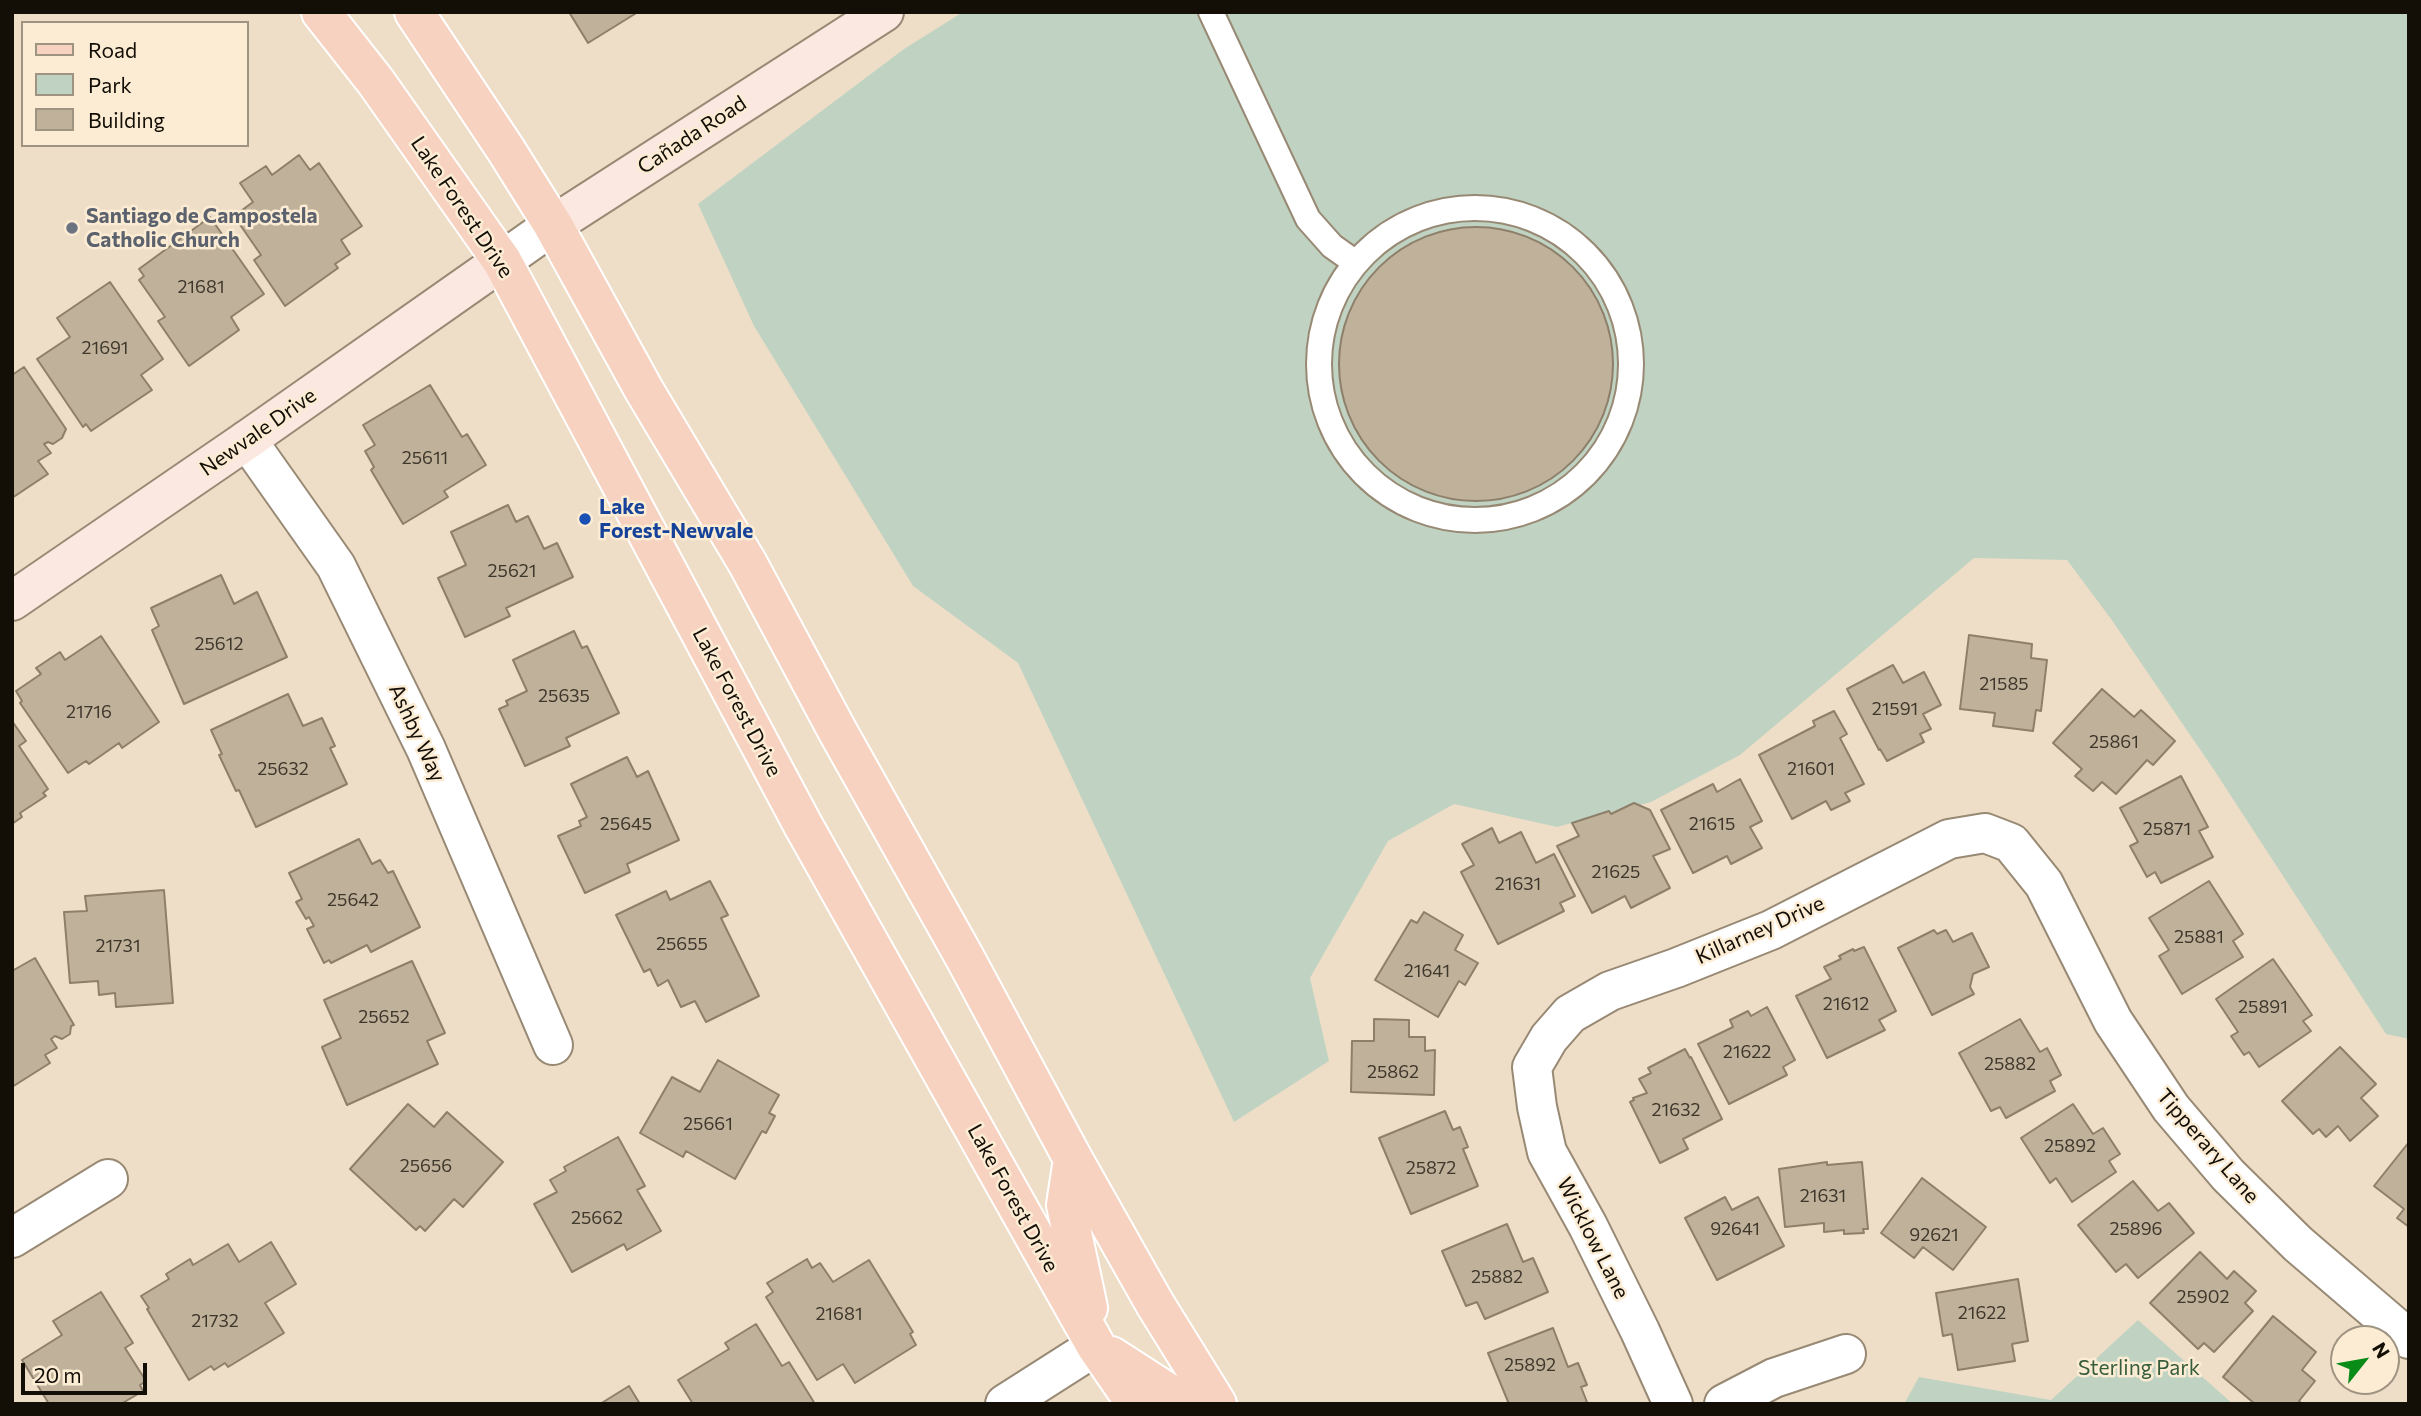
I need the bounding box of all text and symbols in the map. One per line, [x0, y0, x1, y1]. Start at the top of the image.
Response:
legend [21, 21, 248, 147]
text: Road [88, 37, 137, 62]
text: Park [88, 72, 132, 97]
street label: Cañada Road [633, 91, 751, 179]
text: Building [88, 107, 165, 132]
street label: Lake Forest Drive [405, 132, 519, 282]
place label: Santiago de Campostela Catholic Church [86, 203, 318, 253]
marker: Santiago de Campostela Catholic Church [64, 220, 80, 236]
house number: 21681 [177, 276, 225, 298]
house number: 21691 [82, 337, 128, 359]
street label: Newvale Drive [195, 383, 321, 481]
house number: 25611 [402, 447, 448, 469]
place label: Lake Forest-Newvale [599, 494, 753, 544]
marker: Lake Forest-Newvale [577, 511, 593, 527]
house number: 25621 [488, 560, 536, 582]
street label: Lake Forest Drive [687, 623, 787, 781]
house number: 25612 [195, 633, 243, 655]
house number: 21585 [1979, 673, 2029, 695]
street label: Ashby Way [383, 680, 451, 786]
house number: 25635 [538, 685, 590, 707]
house number: 21591 [1872, 698, 1918, 720]
house number: 21716 [66, 701, 112, 723]
house number: 25861 [2089, 731, 2139, 753]
house number: 25632 [257, 758, 309, 780]
house number: 21601 [1787, 758, 1835, 780]
house number: 25645 [600, 813, 652, 835]
house number: 21615 [1689, 813, 1735, 835]
house number: 25871 [2143, 818, 2191, 840]
house number: 21625 [1592, 861, 1640, 883]
house number: 21631 [1495, 873, 1541, 895]
house number: 25642 [327, 889, 379, 911]
street label: Killarney Drive [1692, 890, 1828, 970]
house number: 25881 [2174, 926, 2224, 948]
house number: 25655 [656, 933, 708, 955]
house number: 21731 [95, 935, 141, 957]
house number: 21641 [1404, 960, 1450, 982]
house number: 21612 [1823, 993, 1869, 1015]
house number: 25891 [2238, 996, 2288, 1018]
house number: 25652 [358, 1006, 410, 1028]
house number: 21622 [1723, 1041, 1771, 1063]
house number: 25882 [1984, 1053, 2036, 1075]
house number: 25862 [1367, 1061, 1419, 1083]
street label: Tipperary Lane [2151, 1084, 2265, 1208]
house number: 21632 [1652, 1099, 1700, 1121]
house number: 25661 [683, 1113, 733, 1135]
street label: Lake Forest Drive [962, 1120, 1064, 1276]
house number: 25892 [2044, 1135, 2096, 1157]
house number: 25656 [400, 1155, 452, 1177]
house number: 25872 [1406, 1157, 1456, 1179]
street label: Wicklow Lane [1552, 1173, 1634, 1303]
house number: 21631 [1800, 1185, 1846, 1207]
house number: 25662 [571, 1207, 623, 1229]
house number: 92641 [1710, 1218, 1760, 1240]
house number: 25896 [2109, 1218, 2163, 1240]
house number: 92621 [1909, 1224, 1959, 1246]
house number: 25882 [1471, 1266, 1523, 1288]
house number: 25902 [2177, 1286, 2229, 1308]
house number: 21622 [1958, 1302, 2006, 1324]
house number: 21681 [815, 1303, 863, 1325]
house number: 21732 [191, 1310, 239, 1332]
north arrow [2330, 1325, 2400, 1395]
text: N [2368, 1338, 2395, 1362]
scale bar [24, 1350, 150, 1394]
house number: 25892 [1504, 1354, 1556, 1376]
park label: Sterling Park [2078, 1355, 2200, 1381]
text: 20 m [34, 1362, 82, 1387]

